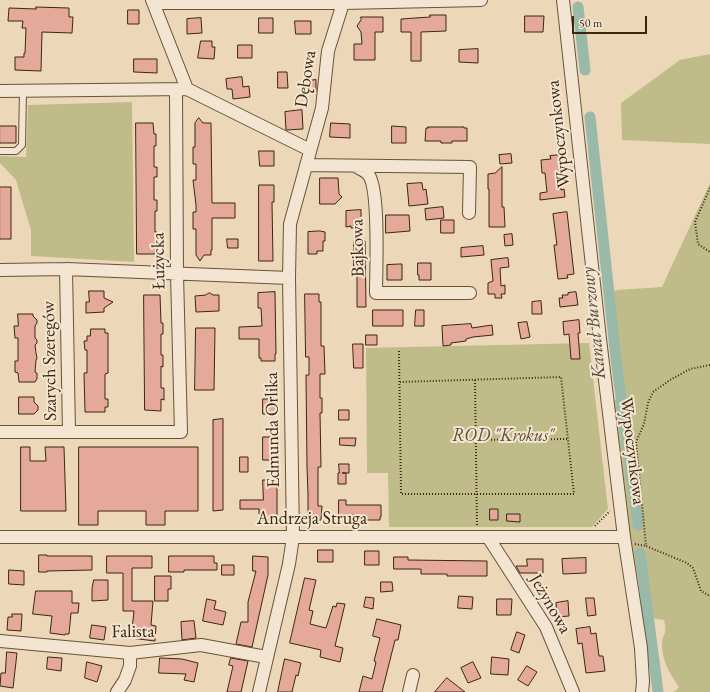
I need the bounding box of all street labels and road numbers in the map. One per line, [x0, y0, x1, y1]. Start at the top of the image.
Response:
street label: Dębowa [291, 49, 321, 109]
street label: Wypoczynkowa [543, 79, 575, 189]
street label: Bajkowa [347, 219, 369, 277]
street label: Łużycka [148, 232, 170, 290]
street label: Szarych Szeregów [38, 301, 62, 421]
street label: Edmunda Orlika [261, 372, 285, 488]
street label: Wypoczynkowa [615, 396, 649, 506]
street label: Andrzeja Struga [257, 508, 367, 530]
street label: Jeżynowa [524, 570, 576, 638]
street label: Falista [111, 621, 155, 643]

